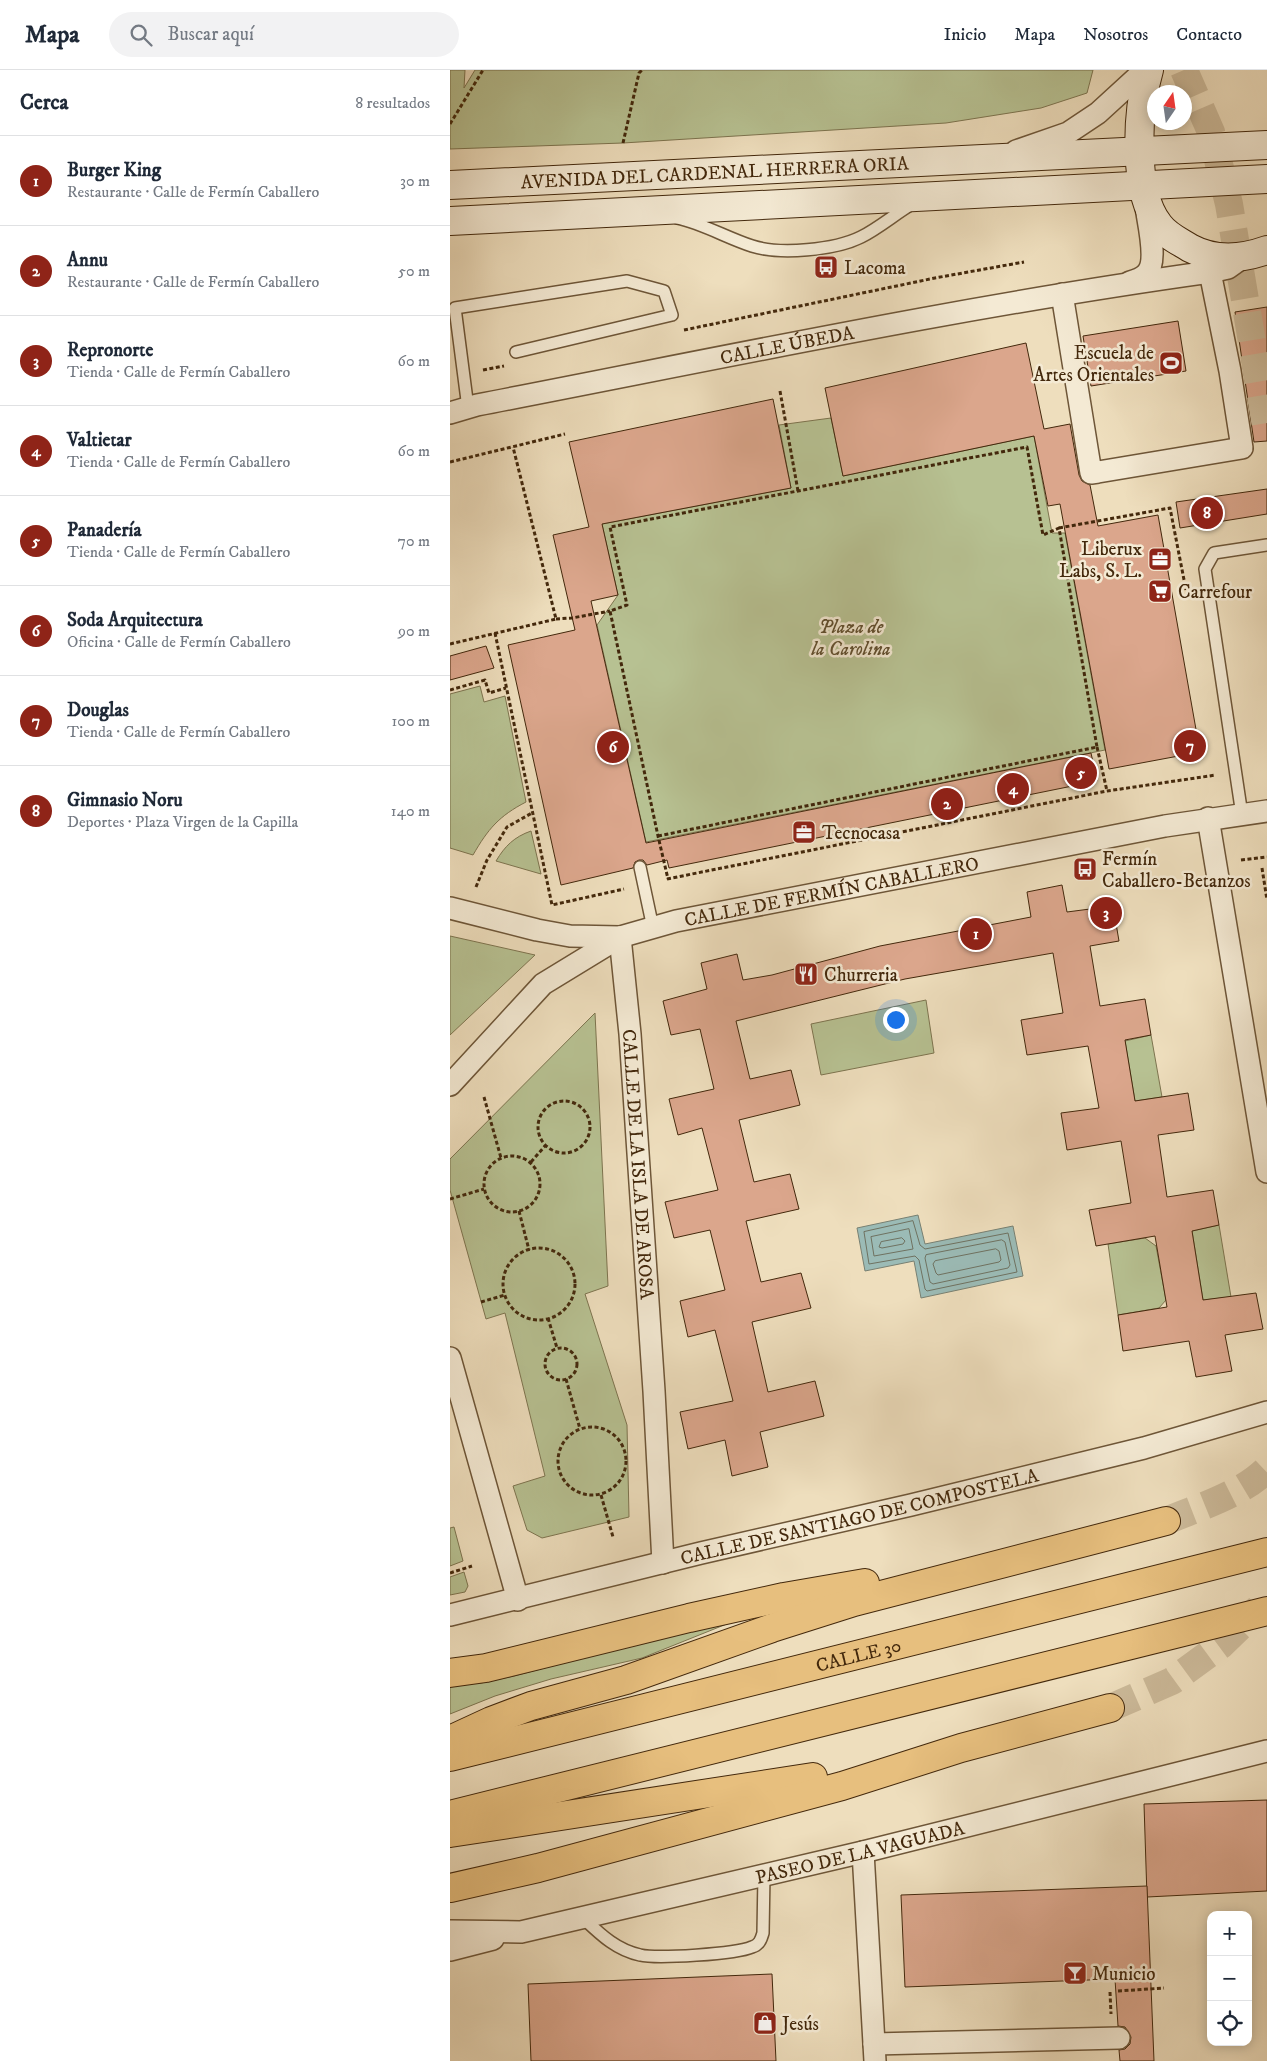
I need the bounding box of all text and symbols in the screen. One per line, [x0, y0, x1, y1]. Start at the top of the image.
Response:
search box [109, 12, 459, 57]
text: Mapa [25, 20, 79, 50]
icon: search [127, 21, 155, 49]
text: Buscar aquí [167, 23, 254, 46]
text: Inicio [944, 24, 986, 46]
text: Mapa [1014, 24, 1055, 46]
text: Nosotros [1083, 24, 1148, 46]
text: Contacto [1176, 24, 1242, 46]
north arrow [1147, 85, 1192, 130]
text: Cerca [20, 90, 68, 116]
text: 8 resultados [355, 93, 430, 113]
street label: AVENIDA DEL CARDENAL HERRERA ORIA [520, 153, 910, 195]
text: Burger King [67, 159, 161, 182]
text: 1 [33, 171, 39, 191]
text: 30 m [400, 171, 430, 191]
text: Restaurante · Calle de Fermín Caballero [67, 182, 319, 202]
text: Annu [67, 249, 108, 272]
bus stop icon: Lacoma [813, 254, 839, 280]
place label: Lacoma [844, 257, 906, 280]
text: 2 [32, 261, 40, 281]
text: 50 m [398, 261, 430, 281]
text: Restaurante · Calle de Fermín Caballero [67, 272, 319, 292]
street label: CALLE ÚBEDA [718, 322, 857, 370]
text: Repronorte [67, 339, 153, 362]
place label: Escuela de Artes Orientales [1033, 342, 1154, 387]
sports icon: Escuela de Artes Orientales [1158, 350, 1184, 376]
text: 3 [33, 351, 39, 371]
text: 60 m [398, 351, 430, 371]
text: Tienda · Calle de Fermín Caballero [67, 362, 290, 382]
text: Valtietar [67, 429, 132, 452]
text: 4 [31, 441, 41, 461]
text: 60 m [398, 441, 430, 461]
text: Tienda · Calle de Fermín Caballero [67, 452, 290, 472]
pin: 8 [1191, 494, 1223, 532]
text: Panadería [67, 519, 142, 542]
text: 5 [32, 531, 40, 551]
text: 70 m [398, 531, 430, 551]
place label: Liberux Labs, S. L. [1059, 538, 1143, 583]
text: Tienda · Calle de Fermín Caballero [67, 542, 290, 562]
office icon: Liberux Labs, S. L. [1147, 546, 1173, 572]
supermarket icon: Carrefour [1147, 578, 1173, 604]
place label: Carrefour [1178, 581, 1252, 604]
text: Soda Arquitectura [67, 609, 203, 632]
park label: Plaza de la Carolina [810, 616, 891, 661]
text: 6 [32, 621, 40, 641]
text: 90 m [398, 621, 430, 641]
text: Oficina · Calle de Fermín Caballero [67, 632, 291, 652]
text: Douglas [67, 699, 129, 722]
text: 7 [32, 711, 40, 731]
text: 100 m [392, 711, 430, 731]
text: Tienda · Calle de Fermín Caballero [67, 722, 290, 742]
pin: 7 [1174, 727, 1206, 765]
pin: 6 [597, 728, 629, 766]
pin: 5 [1065, 754, 1097, 792]
pin: 4 [997, 770, 1029, 808]
pin: 2 [931, 785, 963, 823]
text: Gimnasio Noru [67, 789, 183, 812]
text: 8 [32, 801, 40, 821]
text: 140 m [391, 801, 430, 821]
text: Deportes · Plaza Virgen de la Capilla [67, 812, 298, 832]
office icon: Tecnocasa [791, 819, 817, 845]
place label: Tecnocasa [822, 822, 900, 845]
place label: Fermín Caballero-Betanzos [1102, 848, 1251, 893]
street label: CALLE DE FERMÍN CABALLERO [682, 852, 981, 932]
bus stop icon: Fermín Caballero-Betanzos [1072, 856, 1098, 882]
pin: 3 [1090, 894, 1122, 932]
pin: 1 [960, 915, 992, 953]
restaurant icon: Churreria [793, 961, 819, 987]
place label: Churreria [824, 964, 898, 987]
your location [883, 1007, 909, 1033]
street label: CALLE DE LA ISLA DE AROSA [617, 1028, 658, 1301]
street label: CALLE DE SANTIAGO DE COMPOSTELA [678, 1464, 1042, 1571]
street label: CALLE 30 [814, 1634, 904, 1678]
street label: PASEO DE LA VAGUADA [753, 1817, 968, 1890]
map controls [1207, 1911, 1252, 2046]
button: + [1207, 1911, 1252, 1956]
button: − [1207, 1956, 1252, 2001]
bar icon: Municio [1062, 1960, 1088, 1986]
place label: Municio [1092, 1963, 1155, 1986]
button: locate [1207, 2001, 1252, 2046]
shop icon: Jesús [752, 2010, 778, 2036]
place label: Jesús [780, 2013, 819, 2036]

